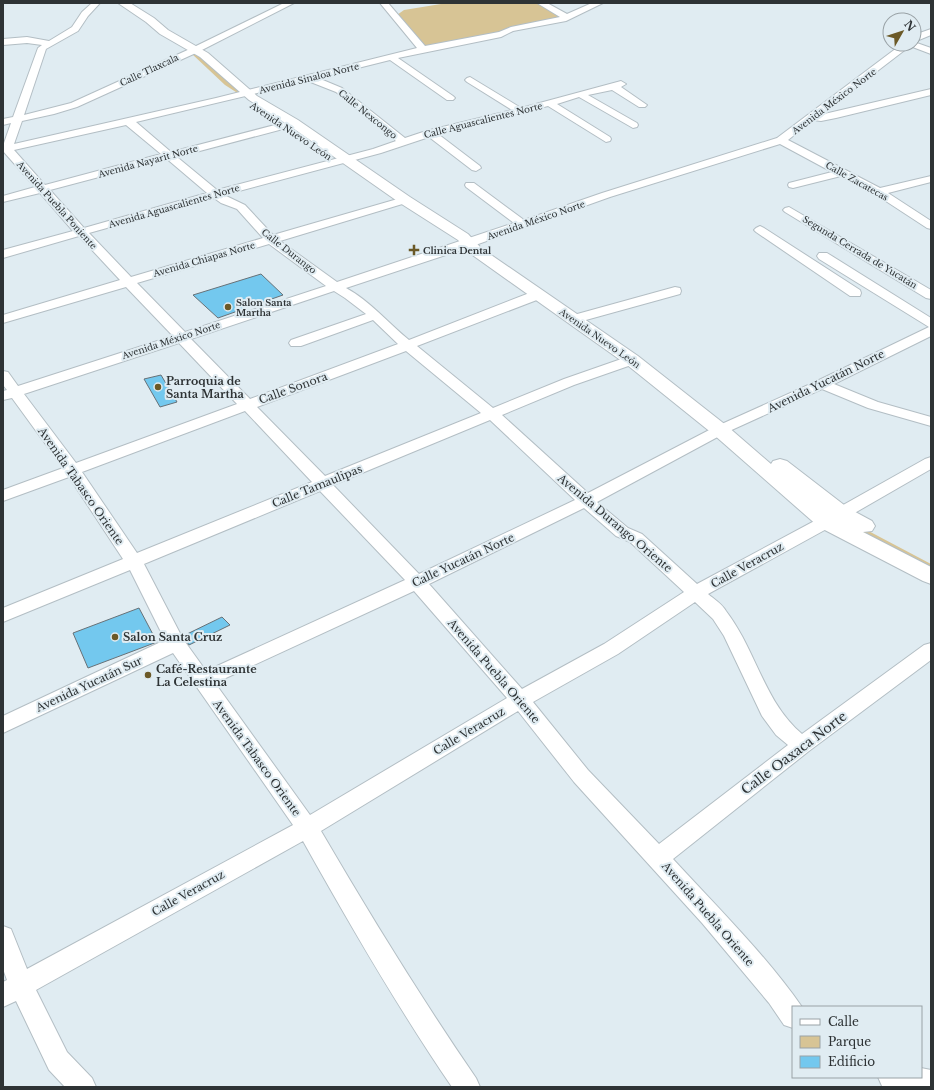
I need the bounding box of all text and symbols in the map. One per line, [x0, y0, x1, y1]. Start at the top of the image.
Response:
north arrow [882, 12, 922, 52]
text: N [901, 17, 919, 35]
street label: Calle Tlaxcala [118, 52, 180, 88]
street label: Avenida Sinaloa Norte [257, 60, 360, 96]
street label: Avenida México Norte [789, 66, 878, 137]
street label: Calle Nexcongo [336, 87, 400, 141]
street label: Avenida Nuevo León [247, 99, 334, 162]
street label: Calle Aguascalientes Norte [423, 100, 543, 140]
street label: Avenida Nayarit Norte [96, 142, 199, 180]
street label: Avenida Puebla Poniente [14, 158, 99, 251]
street label: Calle Zacatecas [824, 159, 890, 203]
street label: Avenida Aguascalientes Norte [106, 182, 241, 230]
street label: Avenida México Norte [485, 198, 586, 242]
street label: Segunda Cerrada de Yucatán [801, 213, 919, 291]
street label: Calle Durango [259, 226, 319, 276]
street label: Avenida Chiapas Norte [151, 239, 256, 279]
marker: Clinica Dental [408, 244, 420, 256]
place label: Clinica Dental [423, 245, 491, 256]
place label: Salon Santa Martha [236, 297, 292, 318]
marker: Salon Santa Martha [223, 302, 233, 312]
street label: Avenida Nuevo León [557, 305, 643, 370]
street label: Avenida México Norte [119, 319, 222, 361]
street label: Avenida Yucatán Norte [764, 347, 887, 416]
street label: Calle Sonora [257, 369, 330, 407]
place label: Parroquia de Santa Martha [166, 374, 244, 401]
marker: Parroquia de Santa Martha [153, 382, 163, 392]
street label: Avenida Tabasco Oriente [34, 424, 127, 547]
street label: Calle Tamaulipas [270, 462, 364, 510]
street label: Avenida Durango Oriente [554, 470, 675, 575]
street label: Calle Yucatán Norte [410, 530, 516, 590]
street label: Calle Veracruz [708, 539, 786, 591]
street label: Avenida Puebla Oriente [444, 615, 543, 726]
place label: Salon Santa Cruz [123, 630, 222, 644]
marker: Salon Santa Cruz [110, 632, 120, 642]
street label: Avenida Yucatán Sur [33, 653, 145, 715]
place label: Café-Restaurante La Celestina [156, 662, 257, 689]
marker: Café-Restaurante La Celestina [143, 670, 153, 680]
street label: Avenida Tabasco Oriente [210, 696, 304, 819]
street label: Calle Veracruz [431, 704, 507, 758]
street label: Calle Oaxaca Norte [738, 708, 850, 798]
street label: Avenida Puebla Oriente [658, 858, 757, 969]
street label: Calle Veracruz [149, 867, 227, 919]
legend [792, 1006, 922, 1078]
text: Calle [828, 1014, 859, 1029]
text: Parque [828, 1034, 871, 1049]
text: Edificio [828, 1054, 875, 1069]

